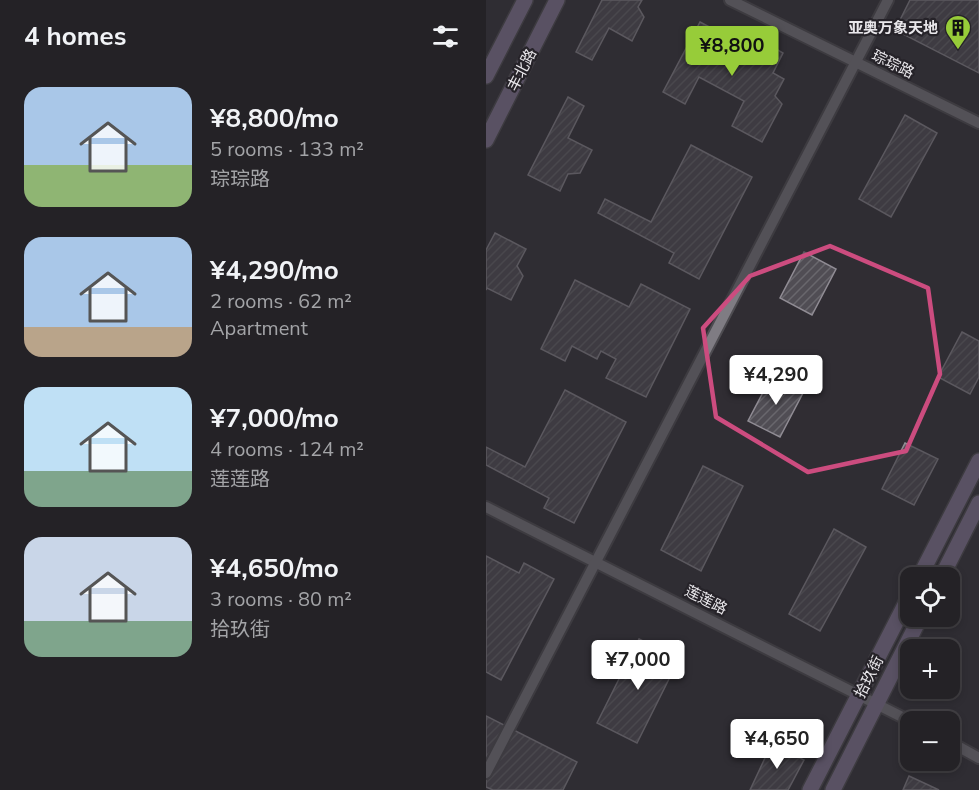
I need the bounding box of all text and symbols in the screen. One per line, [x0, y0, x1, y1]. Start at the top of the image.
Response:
building icon: 亚奥万象天地 [943, 13, 973, 51]
place label: 亚奥万象天地 [848, 18, 938, 38]
text: 4 homes [24, 19, 126, 54]
icon: filters [429, 20, 462, 53]
pin: ¥8,800 [683, 26, 781, 77]
text: ¥8,800 [700, 32, 764, 59]
street label: 丰北路 [503, 45, 541, 95]
street label: 琮琮路 [868, 45, 918, 83]
text: ¥8,800/mo [210, 101, 339, 136]
icon: home [72, 111, 144, 183]
text: 5 rooms · 133 m² [210, 136, 364, 163]
text: 琮琮路 [210, 166, 270, 193]
text: ¥4,290/mo [210, 253, 339, 288]
icon: home [72, 261, 144, 333]
text: 2 rooms · 62 m² [210, 288, 352, 315]
text: Apartment [210, 315, 308, 342]
pin: ¥4,290 [727, 355, 825, 406]
text: ¥4,290 [744, 361, 808, 388]
text: ¥7,000/mo [210, 401, 339, 436]
icon: home [72, 411, 144, 483]
text: 4 rooms · 124 m² [210, 436, 364, 463]
text: 莲莲路 [210, 466, 270, 493]
text: ¥4,650/mo [210, 551, 339, 586]
icon: home [72, 561, 144, 633]
map controls [900, 567, 960, 771]
button: locate [900, 567, 960, 627]
street label: 莲莲路 [681, 581, 731, 619]
text: 3 rooms · 80 m² [210, 586, 352, 613]
text: 拾玖街 [210, 616, 270, 643]
button: + [900, 639, 960, 699]
pin: ¥7,000 [589, 640, 687, 691]
text: ¥7,000 [606, 646, 670, 673]
street label: 拾玖街 [850, 652, 888, 702]
button: − [900, 711, 960, 771]
pin: ¥4,650 [728, 719, 826, 770]
text: ¥4,650 [745, 725, 809, 752]

